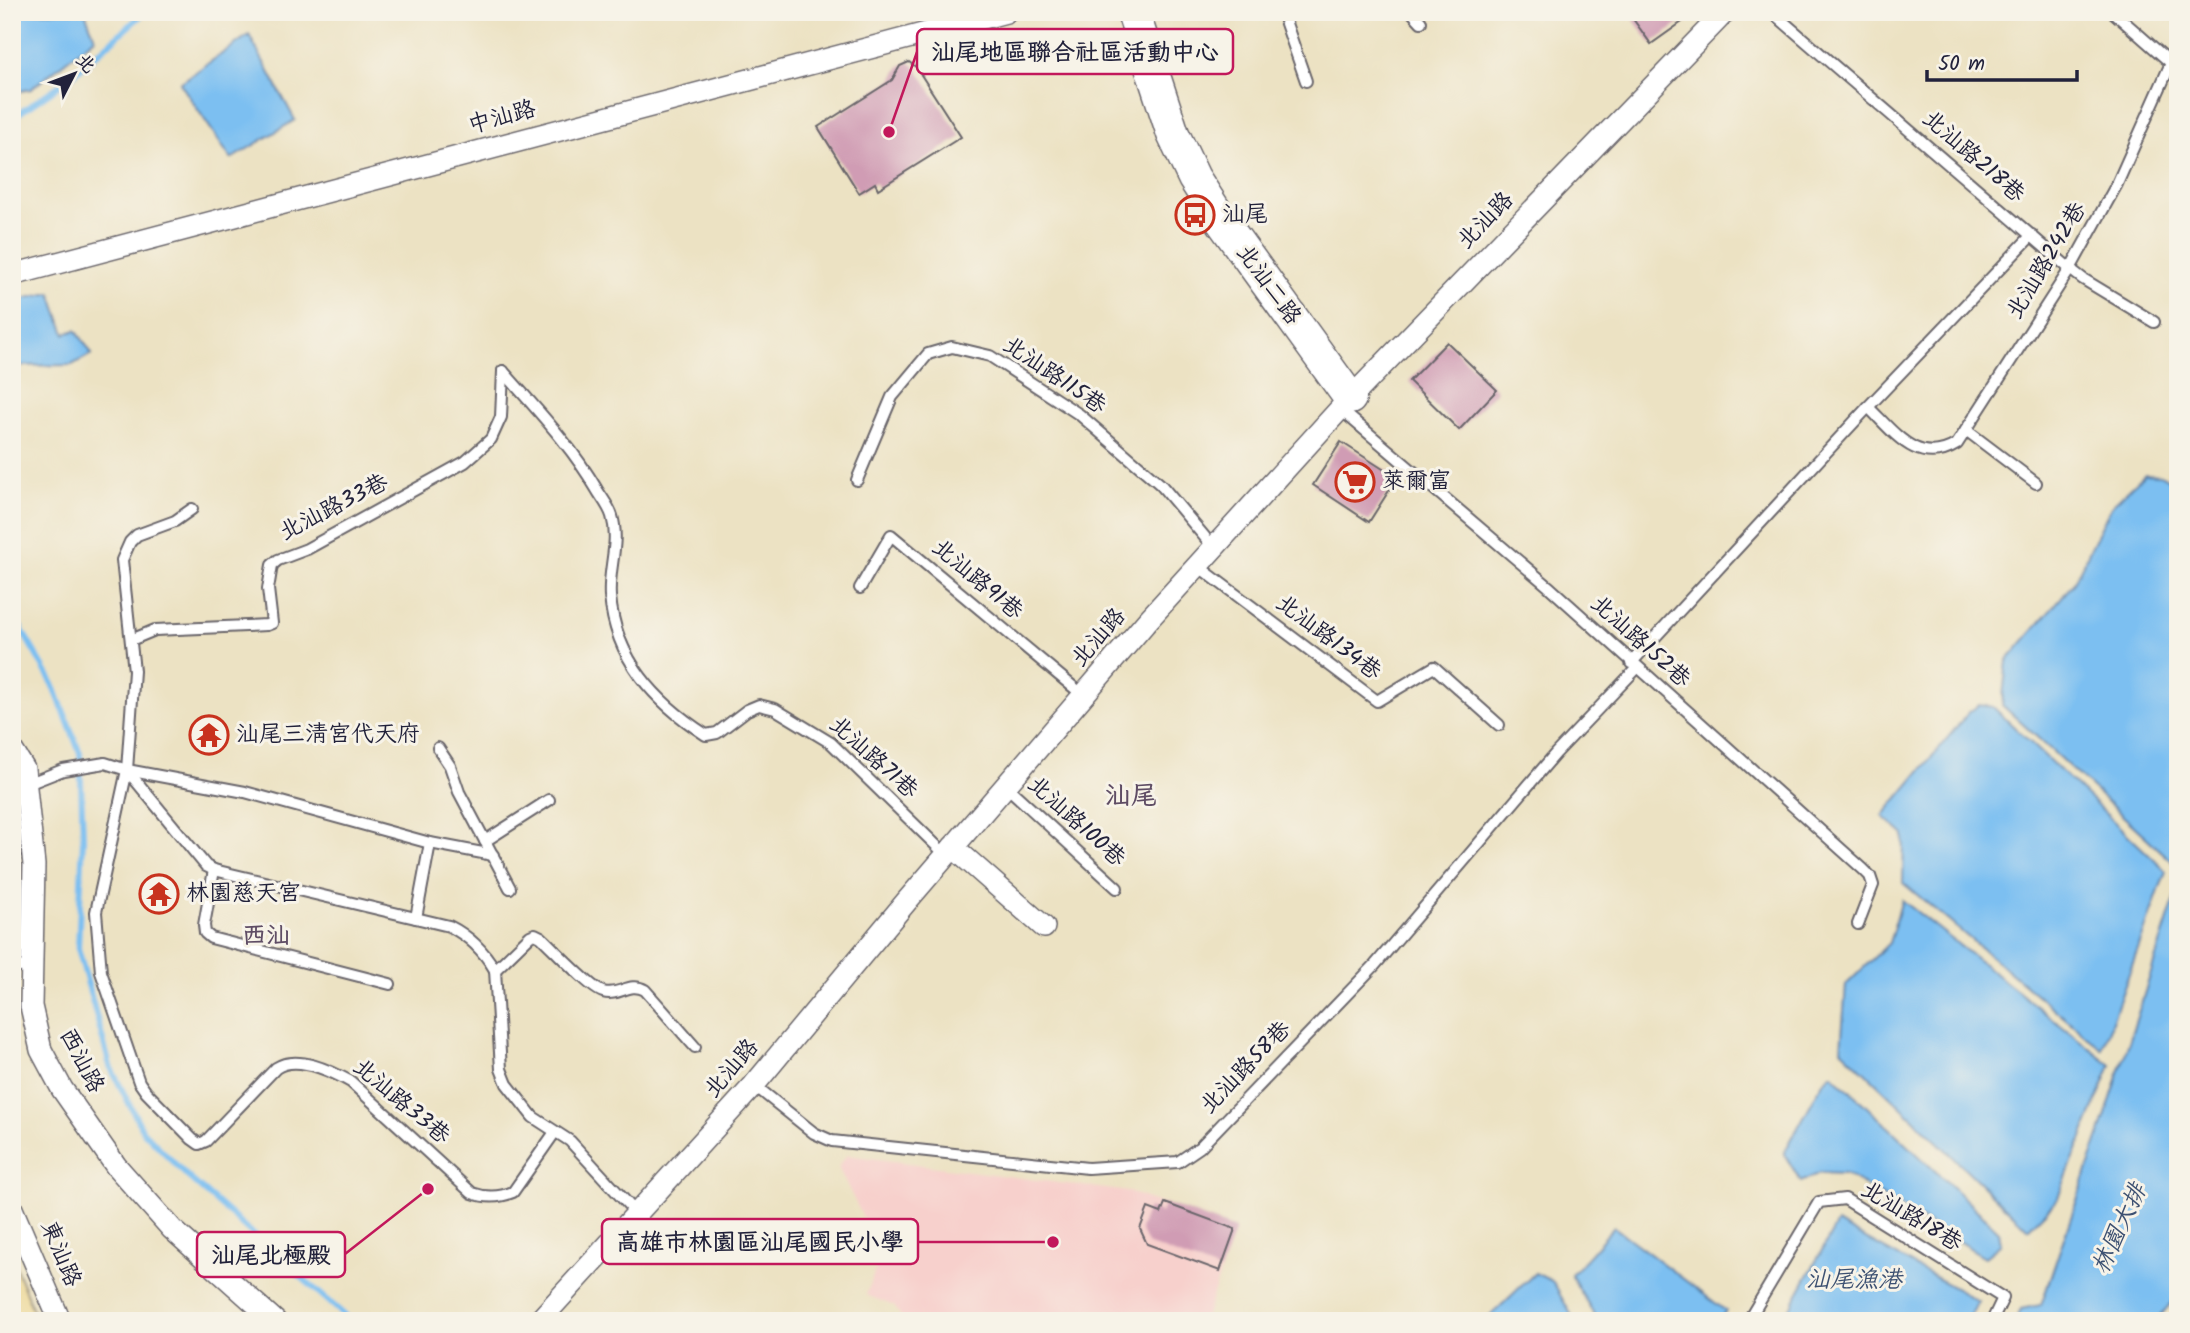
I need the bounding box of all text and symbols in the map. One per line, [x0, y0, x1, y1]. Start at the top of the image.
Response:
callout: 汕尾地區聯合社區活動中心 [917, 29, 1233, 74]
text: 汕尾地區聯合社區活動中心 [931, 34, 1219, 73]
north arrow [38, 38, 108, 108]
scale bar [1927, 38, 2078, 82]
text: 北 [68, 47, 103, 81]
text: 50 m [1938, 48, 1985, 81]
street label: 中汕路 [464, 92, 540, 144]
street label: 北汕路218巷 [1913, 102, 2033, 213]
street label: 北汕路 [1449, 184, 1523, 258]
bus stop icon: 汕尾 [1174, 194, 1216, 236]
street label: 北汕路242巷 [1998, 195, 2097, 327]
place label: 汕尾 [1222, 197, 1268, 233]
street label: 北汕二路 [1226, 237, 1310, 333]
street label: 北汕路115巷 [995, 328, 1114, 425]
supermarket icon: 萊爾富 [1334, 461, 1376, 503]
place label: 萊爾富 [1382, 464, 1451, 500]
street label: 北汕路33巷 [273, 465, 396, 551]
street label: 北汕路91巷 [923, 531, 1032, 630]
street label: 北汕路134巷 [1267, 586, 1390, 691]
street label: 北汕路152巷 [1582, 587, 1699, 698]
street label: 北汕路 [1063, 600, 1135, 676]
street label: 北汕路71巷 [820, 708, 927, 809]
temple icon: 汕尾三清宮代天府 [188, 714, 230, 756]
place label: 汕尾三清宮代天府 [236, 717, 420, 753]
street label: 北汕路100巷 [1019, 768, 1134, 877]
district label: 汕尾 [1105, 776, 1157, 818]
temple icon: 林園慈天宮 [138, 873, 180, 915]
place label: 林園慈天宮 [186, 876, 301, 912]
district label: 西汕 [242, 917, 290, 956]
street label: 北汕路58巷 [1192, 1012, 1301, 1123]
street label: 西汕路 [49, 1022, 113, 1100]
street label: 北汕路 [696, 1031, 768, 1107]
street label: 北汕路33巷 [344, 1050, 459, 1154]
street label: 北汕路18巷 [1853, 1172, 1970, 1262]
water label: 林園大排 [2082, 1175, 2159, 1281]
street label: 東汕路 [30, 1215, 90, 1293]
callout: 高雄市林園區汕尾國民小學 [602, 1219, 918, 1264]
text: 高雄市林園區汕尾國民小學 [616, 1224, 904, 1263]
callout: 汕尾北極殿 [197, 1232, 345, 1277]
text: 汕尾北極殿 [211, 1237, 331, 1276]
water label: 汕尾漁港 [1806, 1261, 1904, 1300]

